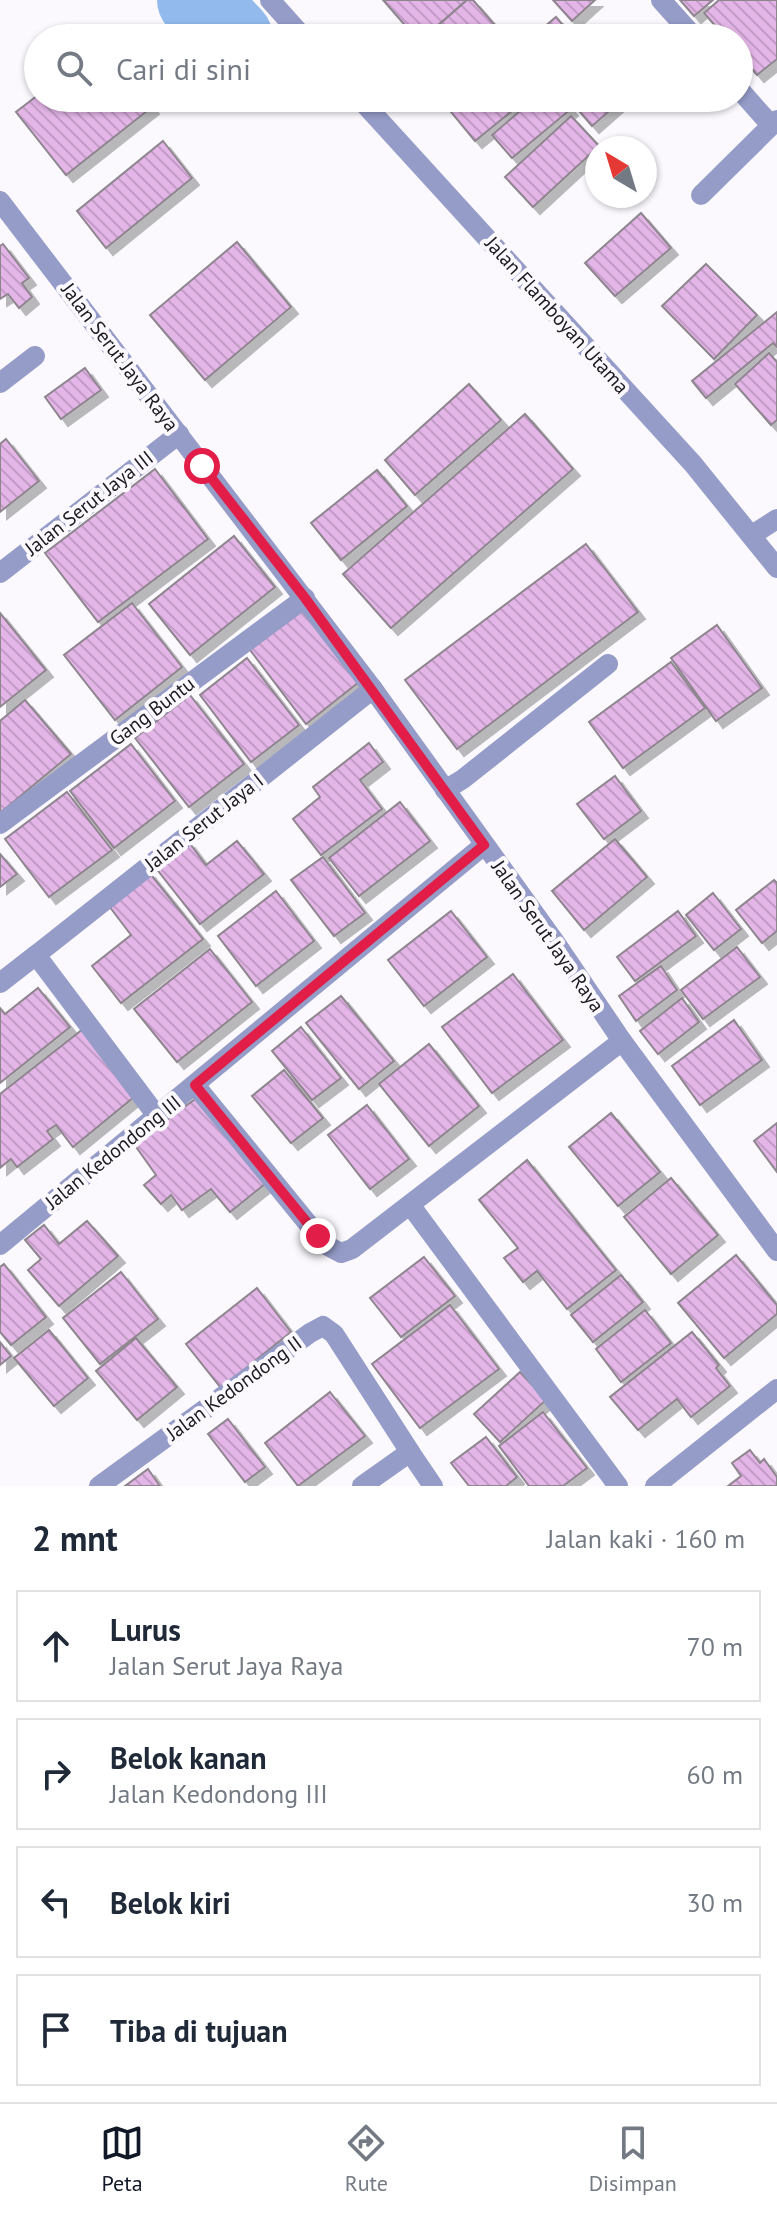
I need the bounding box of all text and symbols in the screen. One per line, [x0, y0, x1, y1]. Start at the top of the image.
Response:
search box [24, 24, 753, 112]
icon: search [52, 46, 96, 90]
text: Cari di sini [116, 49, 251, 88]
north arrow [585, 136, 657, 208]
street label: Jalan Flamboyan Utama [479, 230, 635, 399]
street label: Jalan Serut Jaya Raya [55, 277, 184, 436]
street label: Jalan Serut Jaya III [19, 445, 158, 562]
route start [184, 448, 220, 484]
street label: Gang Buntu [104, 670, 200, 752]
street label: Jalan Serut Jaya I [138, 767, 269, 877]
street label: Jalan Serut Jaya Raya [485, 854, 610, 1017]
street label: Jalan Kedondong III [39, 1089, 186, 1215]
route end [300, 1218, 336, 1254]
street label: Jalan Kedondong II [160, 1330, 307, 1447]
text: 2 mnt [32, 1516, 118, 1560]
text: Jalan kaki · 160 m [547, 1522, 745, 1555]
text: Lurus [110, 1610, 181, 1649]
icon: ahead [34, 1624, 78, 1668]
text: 70 m [687, 1630, 743, 1663]
text: Jalan Serut Jaya Raya [110, 1649, 343, 1682]
text: Belok kanan [110, 1738, 267, 1777]
icon: right [34, 1752, 78, 1796]
text: 60 m [687, 1758, 743, 1791]
text: Jalan Kedondong III [110, 1777, 328, 1810]
icon: left [34, 1880, 78, 1924]
text: Belok kiri [110, 1883, 231, 1922]
text: 30 m [687, 1886, 743, 1919]
icon: arrive [34, 2008, 78, 2052]
text: Tiba di tujuan [110, 2011, 288, 2050]
tab: Peta [100, 2121, 144, 2197]
tab: Rute [344, 2121, 388, 2197]
tab: Disimpan [589, 2121, 677, 2197]

